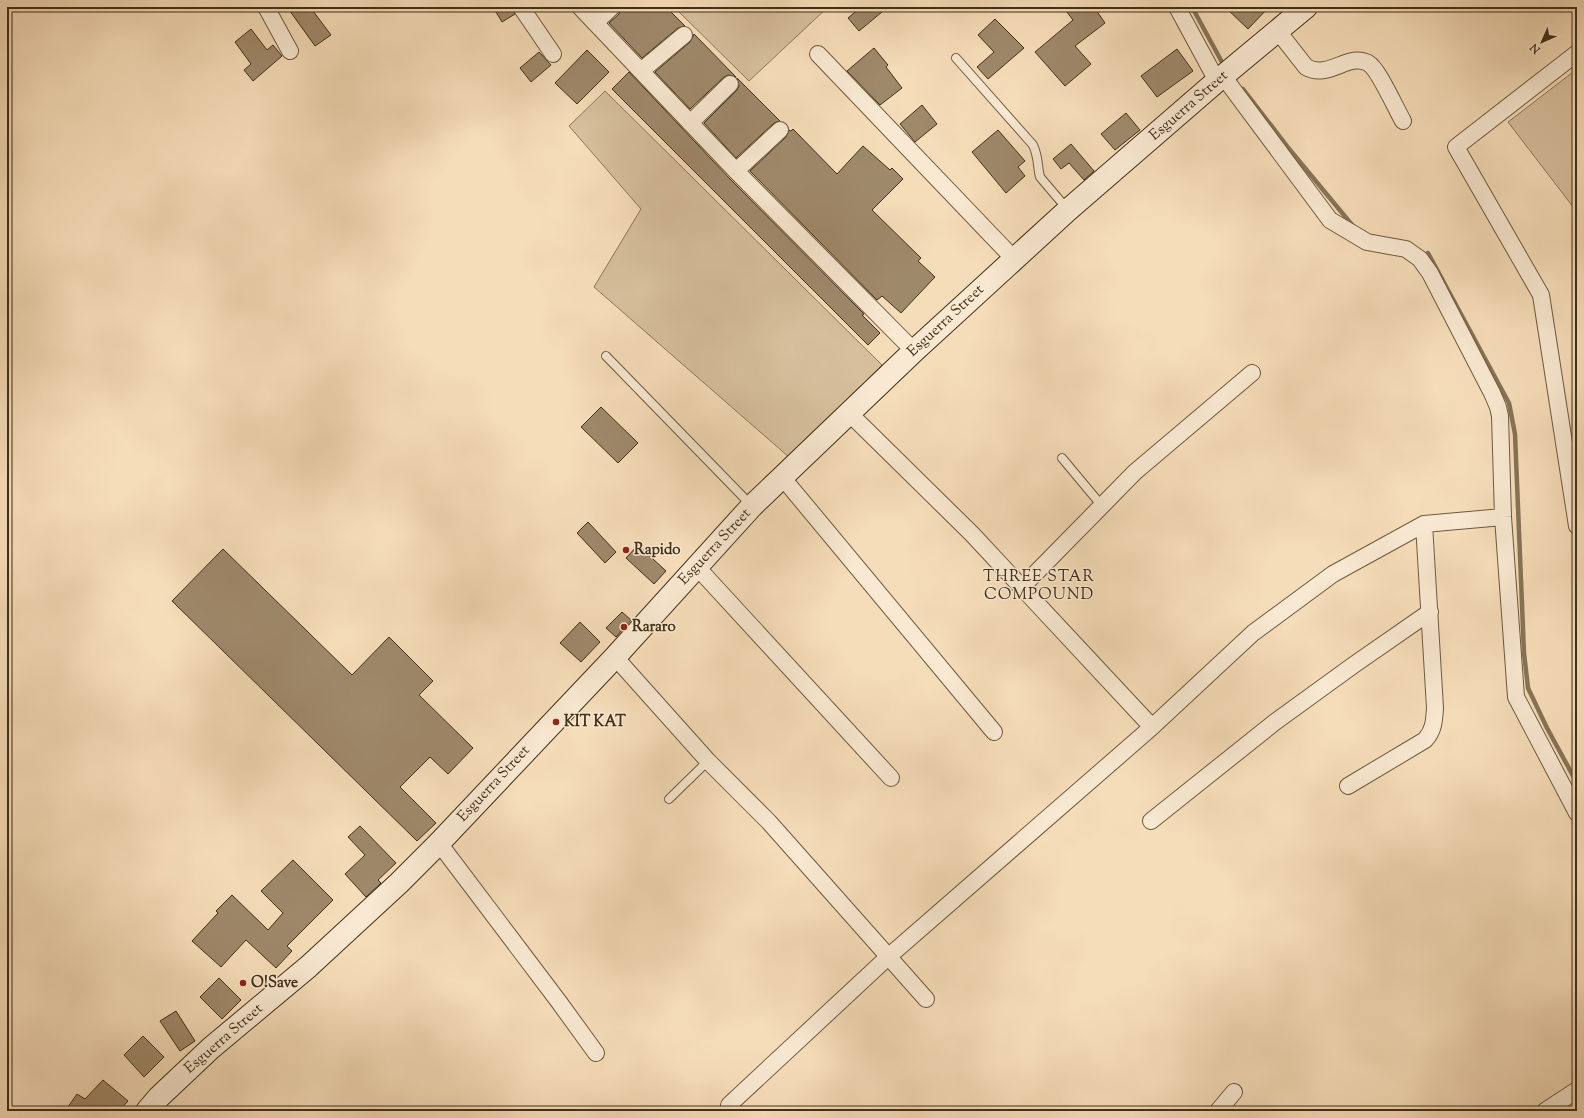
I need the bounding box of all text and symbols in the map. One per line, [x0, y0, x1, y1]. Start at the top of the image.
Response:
north arrow [1522, 22, 1562, 62]
text: N [1527, 39, 1545, 58]
street label: Esguerra Street [1145, 66, 1233, 146]
street label: Esguerra Street [903, 280, 989, 362]
street label: Esguerra Street [674, 504, 756, 590]
place label: Rapido [634, 540, 681, 561]
marker: Rapido [621, 545, 631, 555]
district label: THREE STAR COMPOUND [983, 566, 1095, 607]
place label: Rararo [632, 617, 676, 638]
marker: Rararo [619, 622, 629, 632]
place label: KIT KAT [564, 712, 626, 733]
marker: KIT KAT [551, 717, 561, 727]
street label: Esguerra Street [453, 741, 535, 827]
place label: O!Save [251, 973, 298, 994]
marker: O!Save [238, 978, 248, 988]
street label: Esguerra Street [180, 999, 268, 1079]

